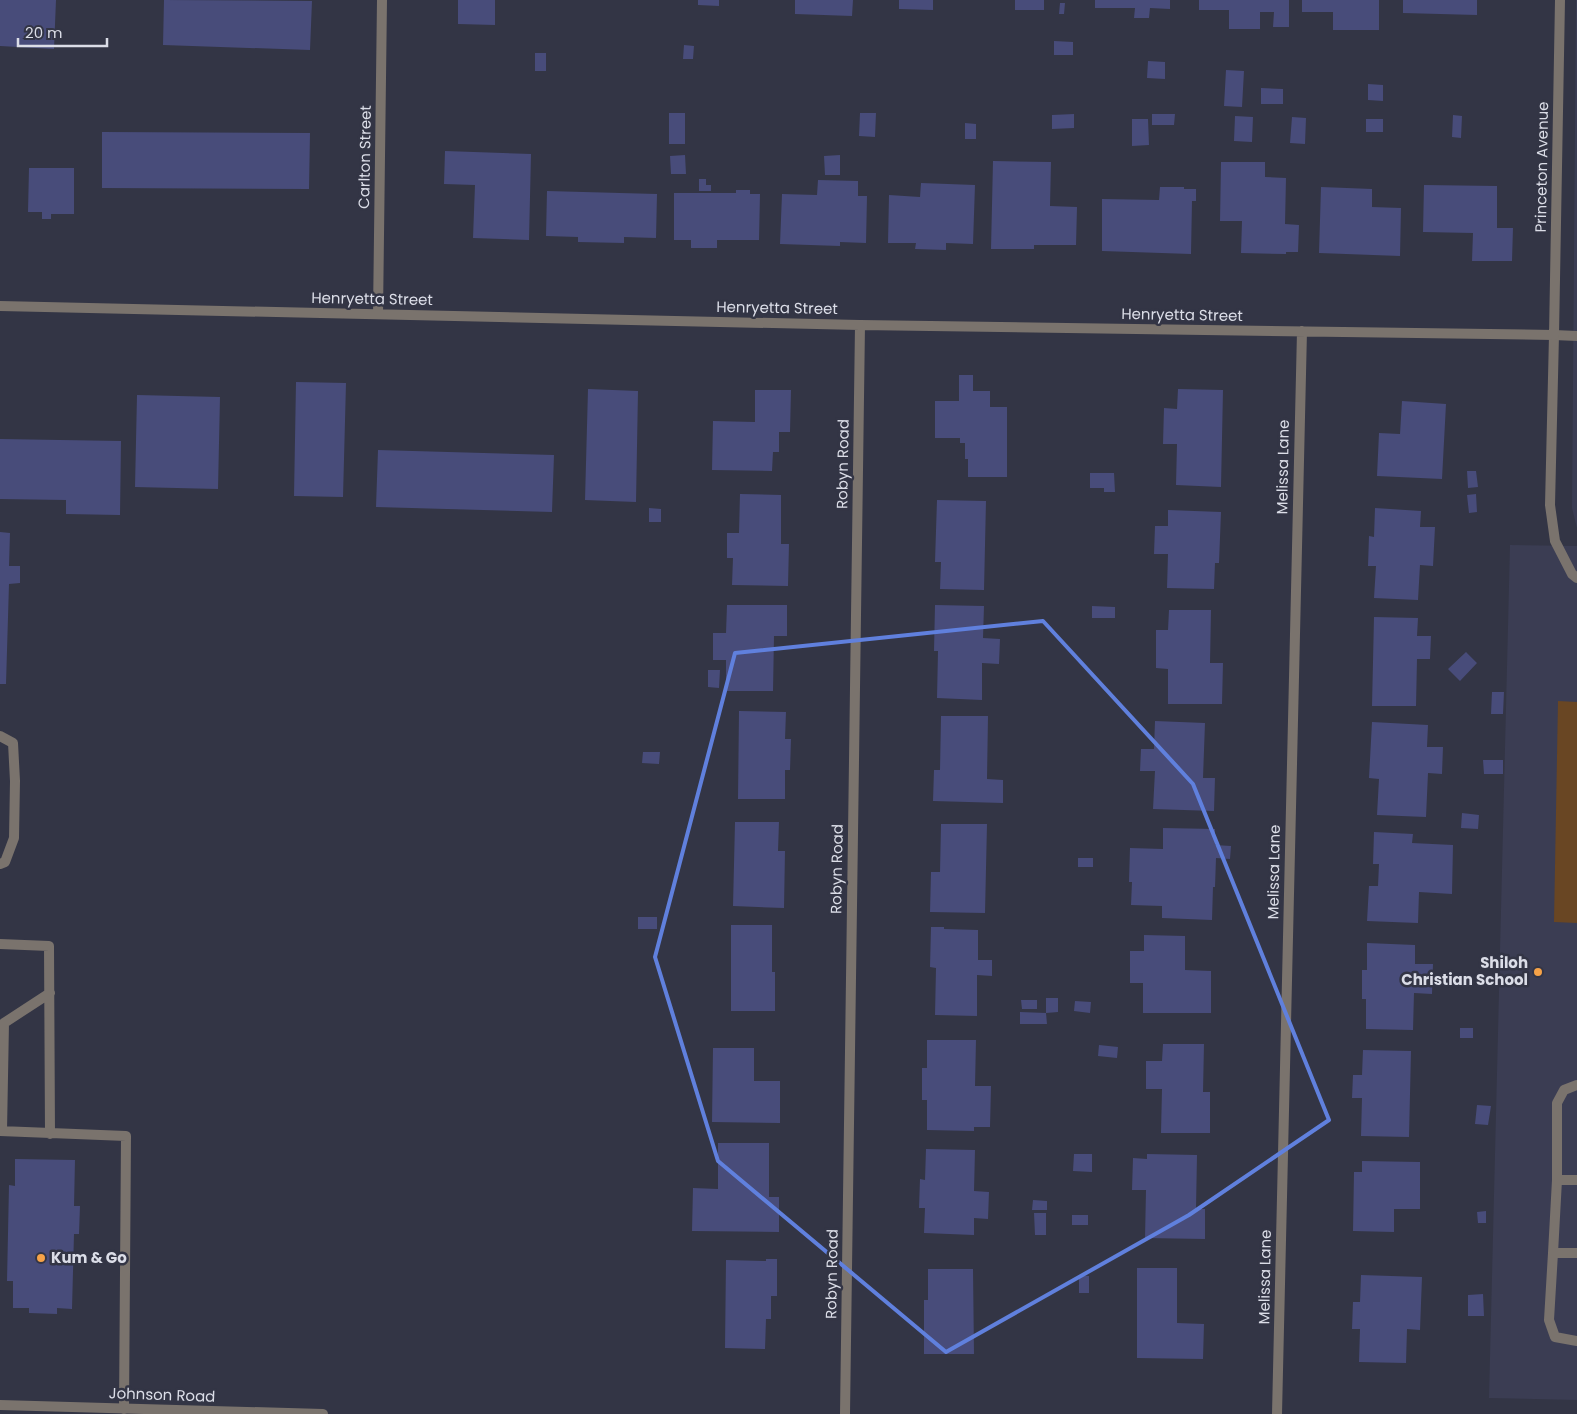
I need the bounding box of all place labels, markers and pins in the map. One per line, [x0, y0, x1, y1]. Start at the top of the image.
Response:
place label: Shiloh Christian School [1401, 952, 1528, 990]
marker: Shiloh Christian School [1532, 966, 1544, 978]
place label: Kum & Go [51, 1247, 127, 1268]
marker: Kum & Go [35, 1252, 47, 1264]

